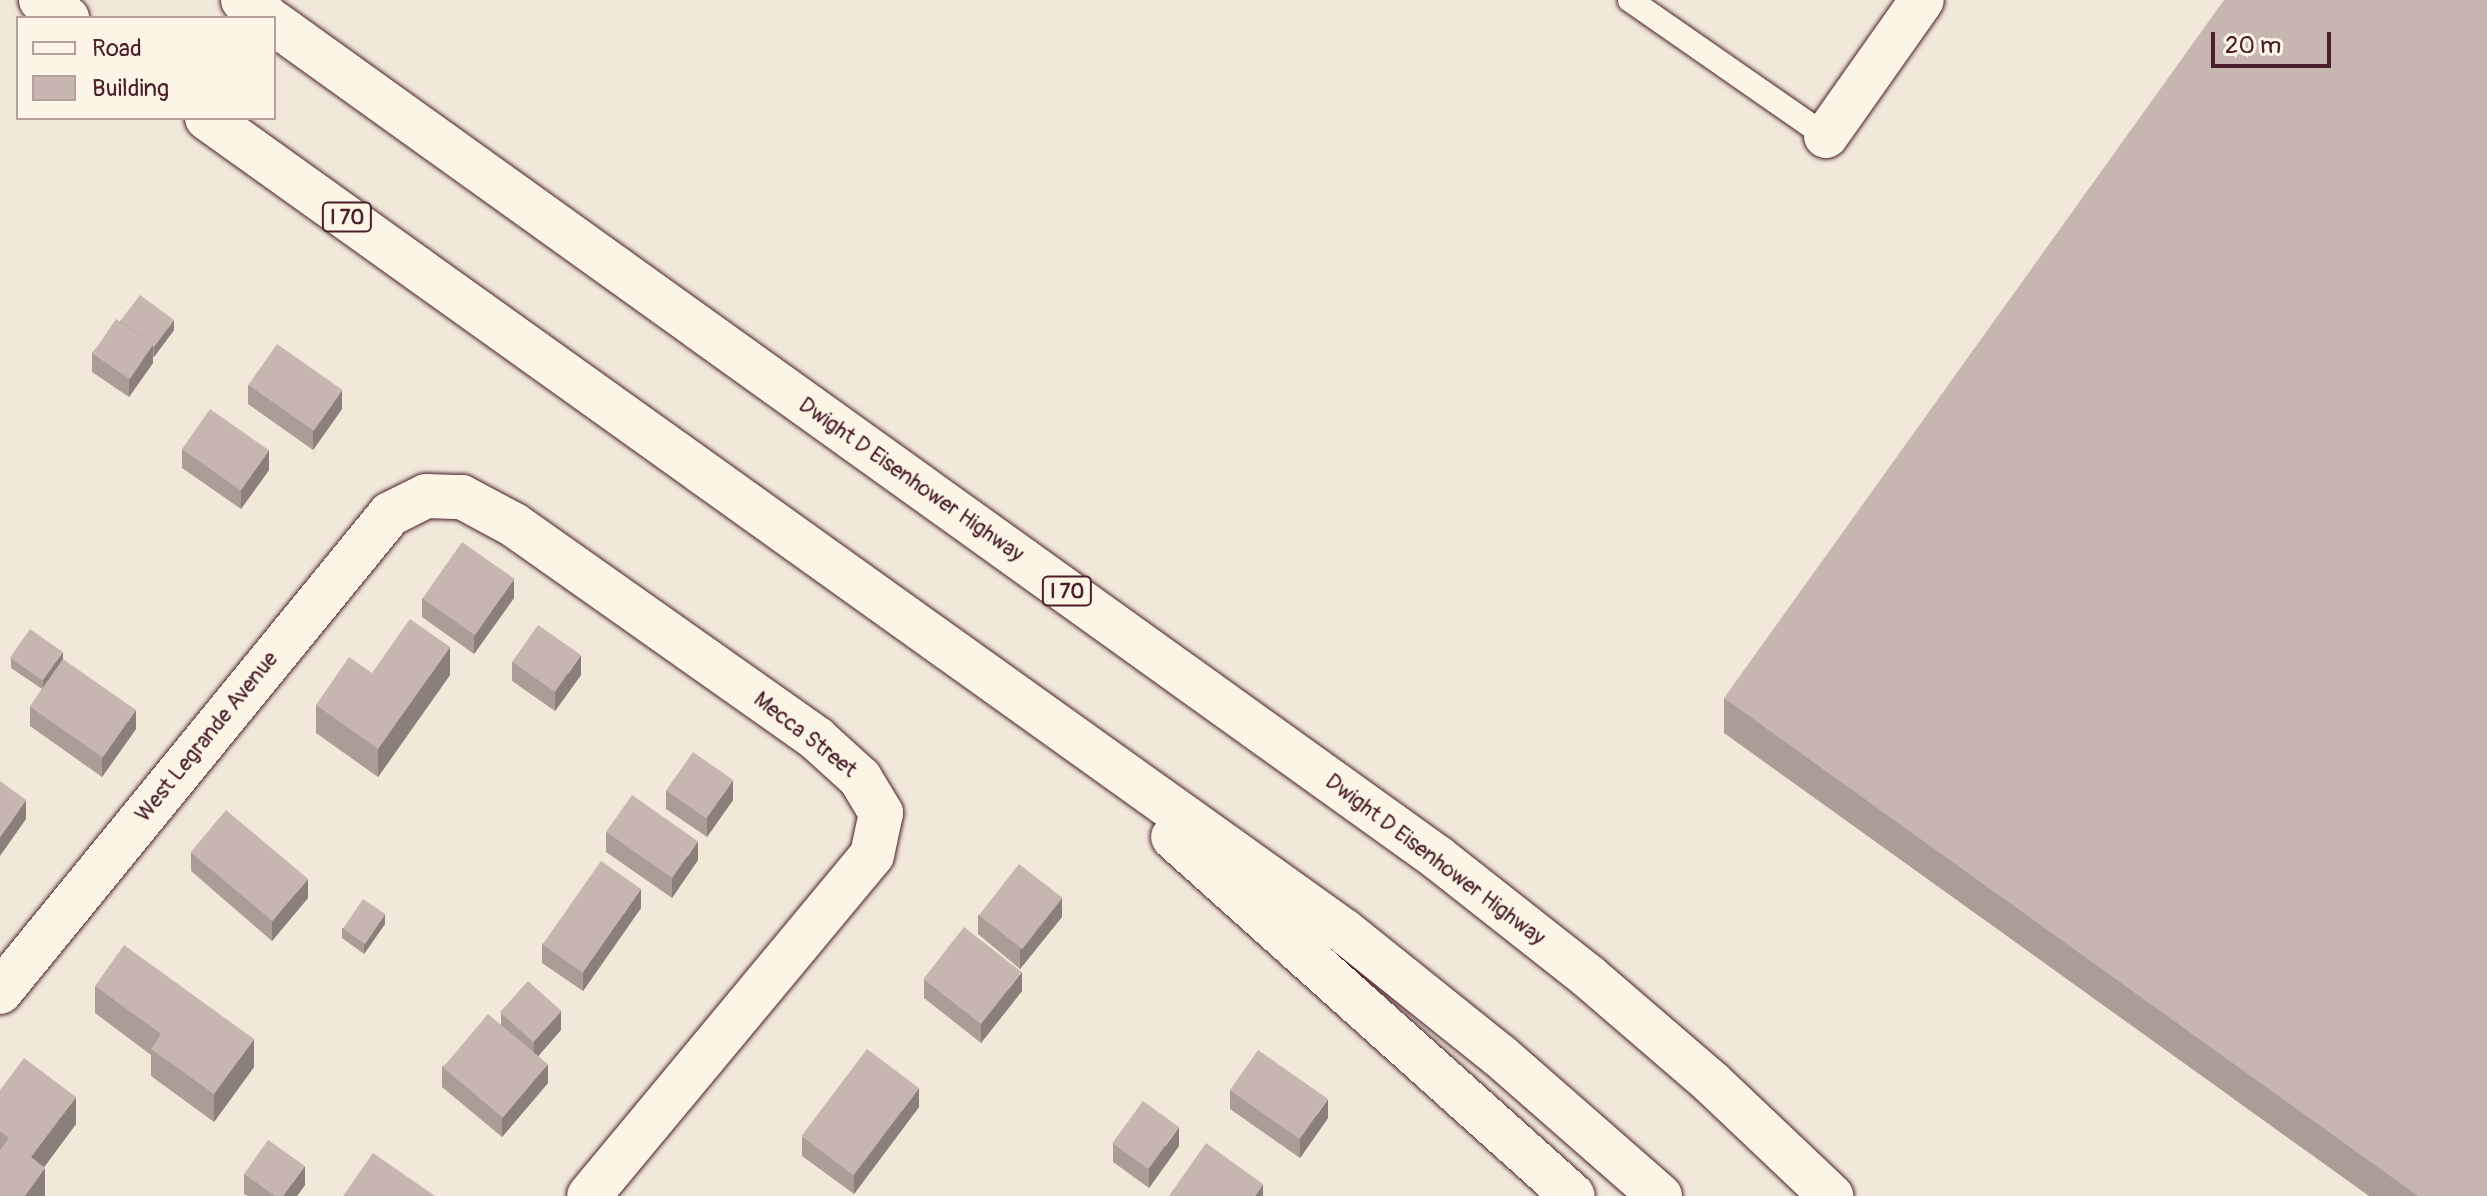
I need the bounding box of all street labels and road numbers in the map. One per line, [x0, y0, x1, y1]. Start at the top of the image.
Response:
road number: I 70 [321, 201, 373, 233]
street label: Dwight D Eisenhower Highway [793, 392, 1029, 568]
road number: I 70 [1041, 575, 1093, 607]
street label: West Legrande Avenue [130, 646, 284, 828]
street label: Mecca Street [748, 687, 862, 783]
street label: Dwight D Eisenhower Highway [1320, 769, 1550, 951]

